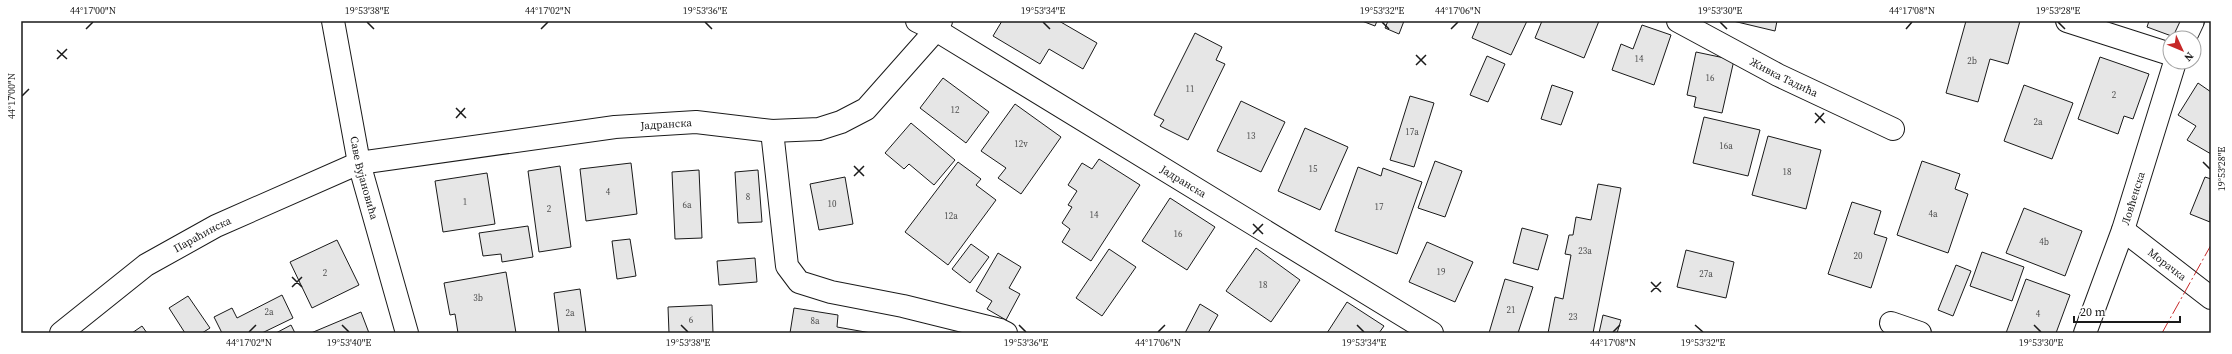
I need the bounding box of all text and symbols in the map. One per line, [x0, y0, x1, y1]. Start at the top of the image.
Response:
text: 44°17'00"N [70, 4, 116, 17]
text: 19°53'38"E [345, 4, 389, 17]
text: 44°17'02"N [525, 4, 571, 17]
text: 19°53'36"E [683, 4, 727, 17]
text: 19°53'34"E [1021, 4, 1065, 17]
text: 19°53'32"E [1360, 4, 1404, 17]
text: 44°17'06"N [1435, 4, 1481, 17]
text: 19°53'30"E [1698, 4, 1742, 17]
text: 44°17'08"N [1889, 4, 1935, 17]
text: 19°53'28"E [2036, 4, 2080, 17]
north arrow [2162, 30, 2202, 70]
text: N [2181, 49, 2197, 65]
house number: 14 [1634, 53, 1644, 65]
street label: Живка Тадића [1747, 54, 1821, 101]
house number: 2b [1967, 55, 1977, 67]
house number: 16 [1705, 72, 1715, 84]
text: 44°17'00"N [5, 73, 18, 119]
house number: 11 [1185, 83, 1195, 95]
house number: 2 [2112, 89, 2117, 101]
house number: 12 [950, 104, 960, 116]
street label: Јадранска [639, 115, 693, 133]
house number: 2a [2033, 116, 2043, 128]
house number: 17a [1405, 126, 1419, 138]
house number: 13 [1246, 130, 1256, 142]
street label: Саве Вујановића [346, 135, 382, 222]
house number: 12v [1014, 138, 1028, 150]
house number: 16a [1719, 140, 1733, 152]
text: 19°53'28"E [2215, 147, 2228, 191]
street label: Јадранска [1157, 161, 1209, 202]
house number: 15 [1308, 163, 1318, 175]
house number: 18 [1782, 166, 1792, 178]
street label: Ловћенска [2118, 169, 2149, 227]
house number: 4 [606, 186, 611, 198]
house number: 8 [746, 191, 751, 203]
house number: 1 [463, 196, 467, 208]
house number: 10 [827, 198, 837, 210]
house number: 6a [682, 199, 692, 211]
house number: 17 [1374, 201, 1384, 213]
house number: 2 [547, 203, 552, 215]
house number: 4a [1928, 208, 1938, 220]
house number: 14 [1089, 209, 1099, 221]
house number: 12a [944, 210, 958, 222]
street label: Параћинска [171, 213, 234, 256]
house number: 16 [1173, 228, 1183, 240]
house number: 4b [2039, 236, 2049, 248]
house number: 23a [1578, 245, 1592, 257]
street label: Морачка [2145, 245, 2190, 285]
house number: 20 [1853, 250, 1863, 262]
house number: 19 [1436, 266, 1446, 278]
house number: 2 [323, 267, 328, 279]
house number: 27a [1699, 268, 1713, 280]
house number: 18 [1258, 279, 1268, 291]
house number: 3b [473, 292, 483, 304]
scale bar [2074, 298, 2180, 324]
house number: 21 [1506, 304, 1516, 316]
text: 20 m [2080, 304, 2106, 320]
house number: 2a [264, 306, 274, 318]
house number: 2a [565, 307, 575, 319]
house number: 4 [2036, 308, 2041, 320]
house number: 23 [1568, 311, 1578, 323]
house number: 6 [689, 314, 694, 326]
house number: 8a [810, 315, 820, 327]
text: 44°17'02"N [226, 336, 272, 349]
text: 19°53'40"E [327, 336, 371, 349]
text: 19°53'38"E [666, 336, 710, 349]
text: 19°53'36"E [1004, 336, 1048, 349]
text: 44°17'06"N [1135, 336, 1181, 349]
text: 19°53'34"E [1342, 336, 1386, 349]
text: 44°17'08"N [1590, 336, 1636, 349]
text: 19°53'32"E [1681, 336, 1725, 349]
text: 19°53'30"E [2019, 336, 2063, 349]

